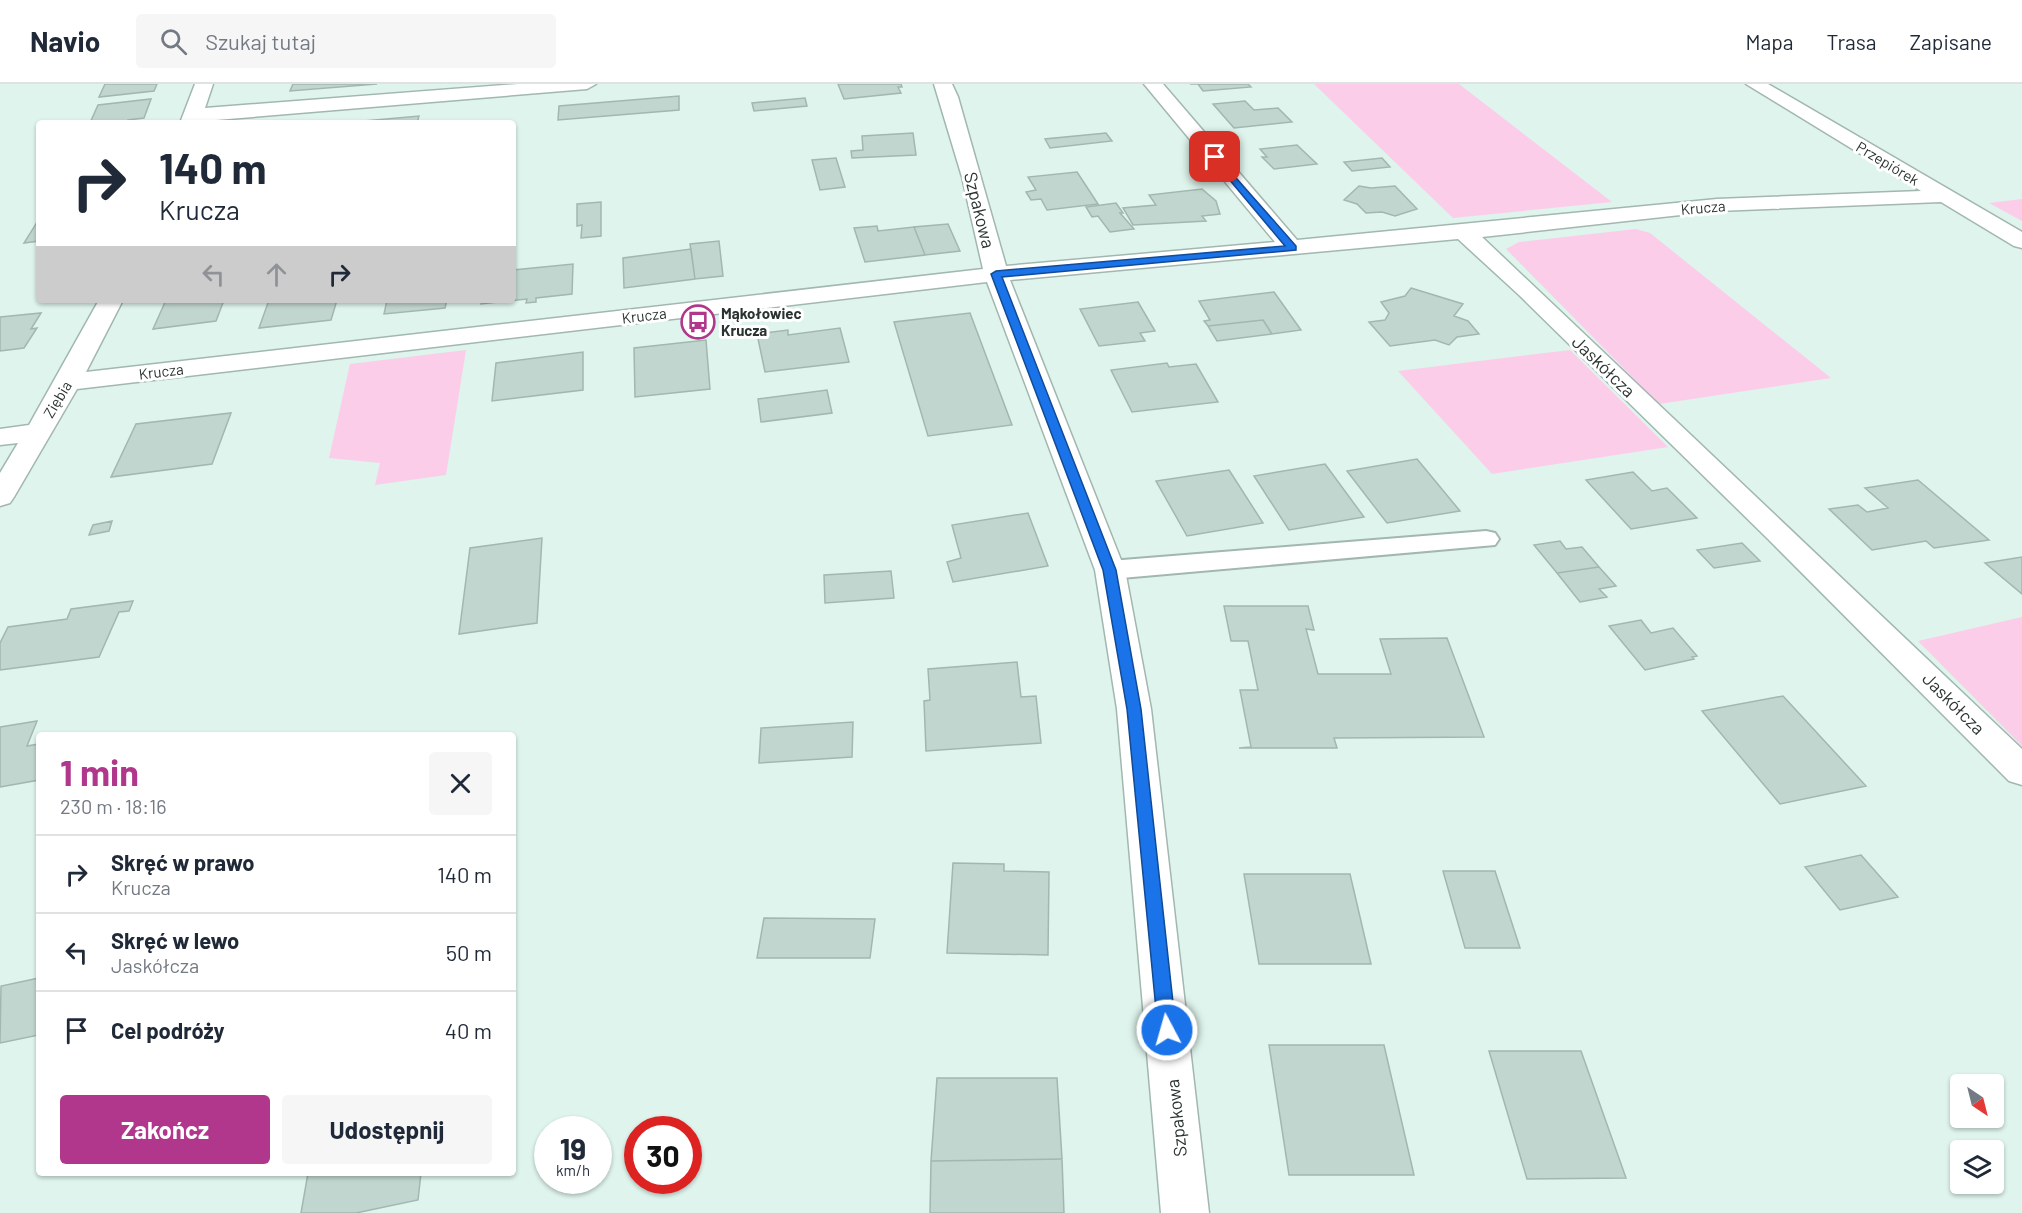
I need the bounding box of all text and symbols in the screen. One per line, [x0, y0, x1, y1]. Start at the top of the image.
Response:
search box [136, 14, 556, 68]
text: Navio [30, 24, 100, 58]
icon: search [157, 25, 190, 58]
text: Szukaj tutaj [205, 28, 316, 54]
text: Mapa [1746, 29, 1794, 54]
text: Trasa [1827, 29, 1877, 54]
text: Zapisane [1910, 29, 1992, 54]
pin [1189, 131, 1240, 182]
street label: Przepiórek [1853, 137, 1923, 189]
icon: arrive [1198, 140, 1231, 173]
text: 140 m [159, 142, 267, 192]
icon: right [60, 144, 138, 222]
street label: Szpakowa [960, 170, 1000, 250]
text: Krucza [159, 193, 240, 225]
street label: Krucza [1680, 196, 1726, 218]
icon: left [197, 258, 230, 291]
icon: ahead [260, 258, 293, 291]
icon: right [323, 258, 356, 291]
street label: Krucza [621, 303, 667, 327]
bus stop icon: Mąkołowiec Krucza [680, 304, 716, 340]
place label: Mąkołowiec Krucza [721, 304, 802, 339]
street label: Jaskółcza [1568, 331, 1640, 401]
street label: Krucza [138, 359, 184, 383]
street label: Ziębia [39, 377, 75, 421]
street label: Jaskółcza [1918, 667, 1990, 739]
text: 1 min [60, 750, 139, 793]
button: close [429, 752, 492, 815]
text: 230 m · 18:16 [60, 794, 166, 818]
text: Skręć w prawo [111, 849, 255, 875]
icon: right [60, 858, 93, 891]
text: 140 m [437, 861, 492, 887]
text: Krucza [111, 875, 171, 899]
text: Skręć w lewo [111, 927, 239, 953]
icon: left [60, 936, 93, 969]
text: 50 m [446, 939, 492, 965]
text: Jaskółcza [111, 953, 199, 977]
position arrow [1135, 998, 1199, 1062]
icon: arrive [60, 1014, 93, 1047]
text: Cel podróży [111, 1017, 225, 1043]
text: 40 m [445, 1017, 492, 1043]
north arrow [1950, 1074, 2004, 1128]
map controls [1950, 1074, 2004, 1194]
street label: Szpakowa [1161, 1078, 1191, 1158]
button: Zakończ [60, 1095, 270, 1164]
button: Udostępnij [282, 1095, 492, 1164]
speed limit sign: 30 [624, 1116, 702, 1194]
text: 19 [560, 1130, 586, 1166]
button: layers [1950, 1140, 2004, 1194]
text: km/h [556, 1161, 590, 1179]

